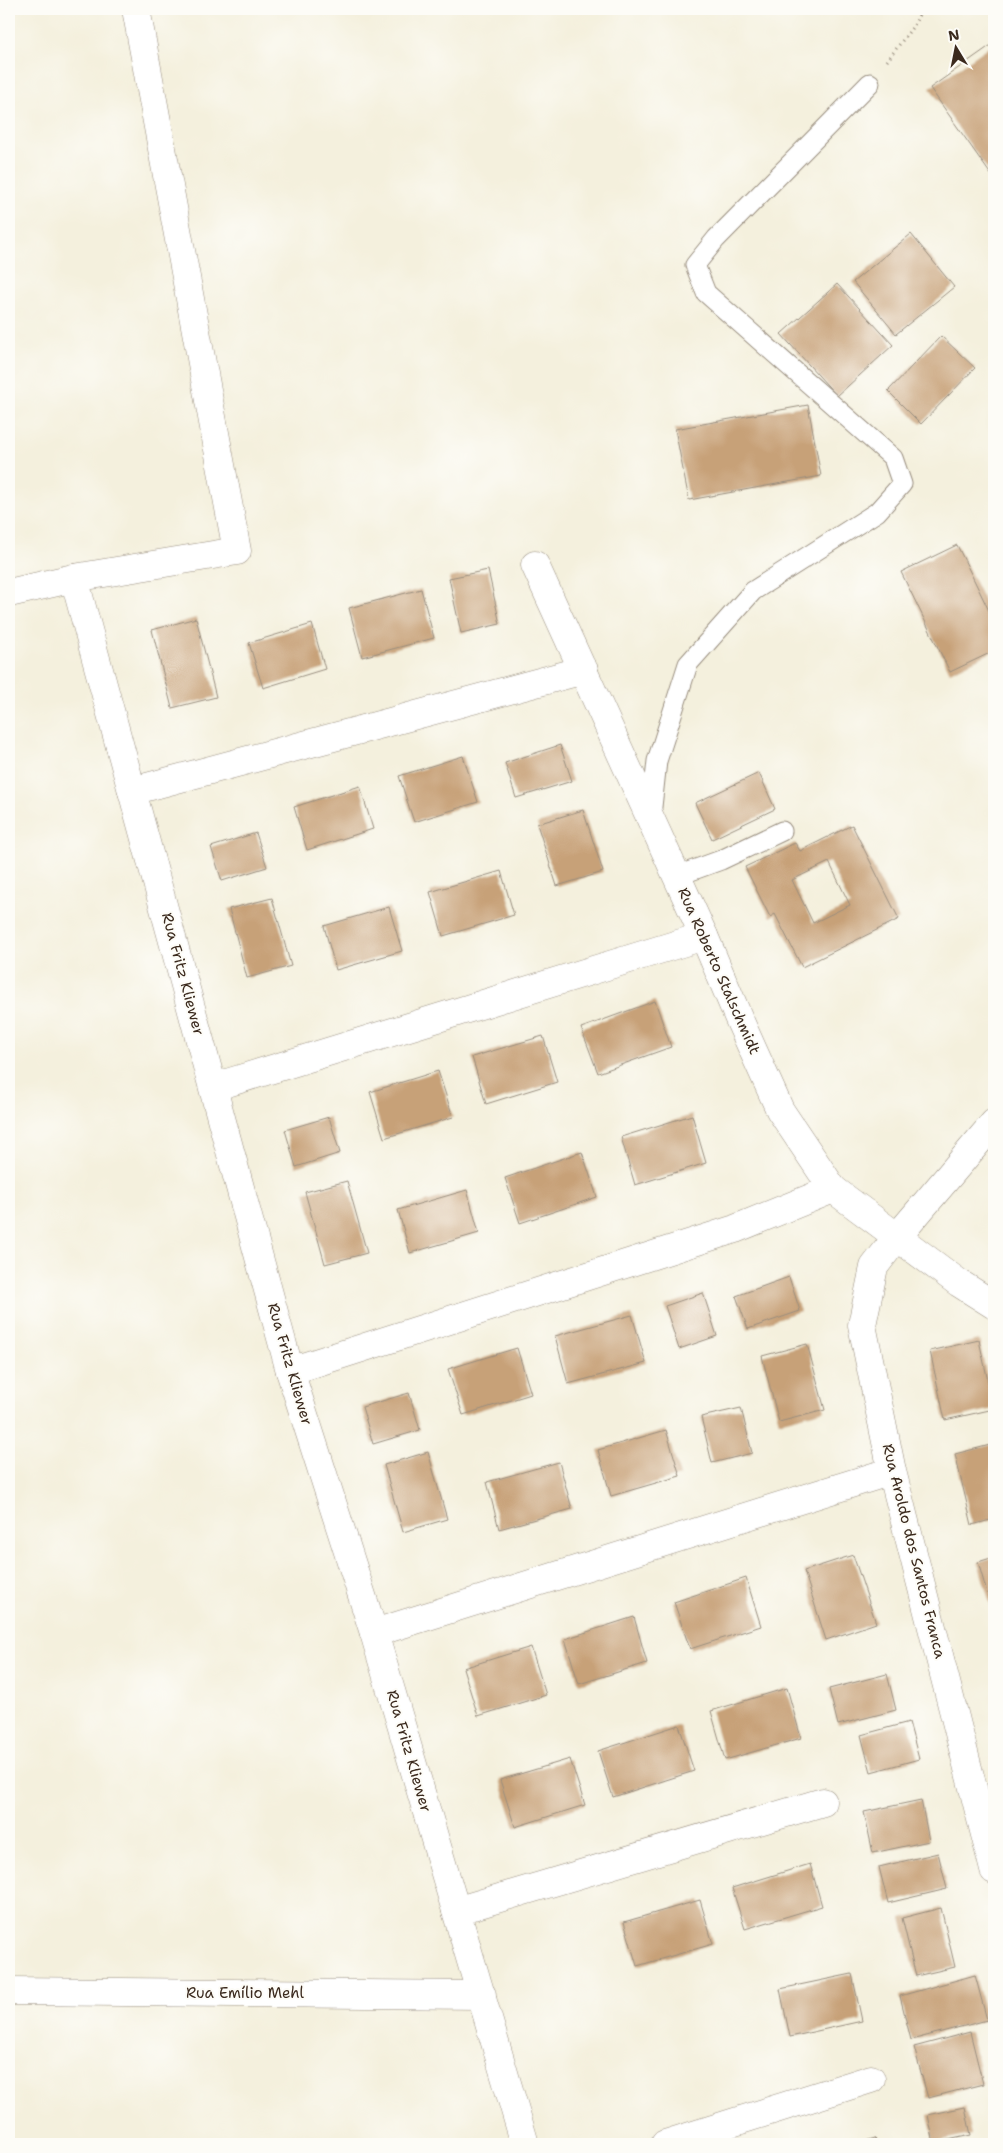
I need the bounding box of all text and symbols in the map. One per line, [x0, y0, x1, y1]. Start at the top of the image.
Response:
north arrow [930, 22, 980, 72]
text: N [947, 25, 961, 45]
street label: Rua Roberto Stalschmidt [673, 884, 765, 1058]
street label: Rua Fritz Kliewer [157, 910, 209, 1038]
street label: Rua Fritz Kliewer [263, 1301, 317, 1427]
street label: Rua Aroldo dos Santos Franca [878, 1442, 951, 1661]
street label: Rua Fritz Kliewer [382, 1688, 436, 1814]
street label: Rua Emílio Mehl [186, 1983, 305, 2003]

